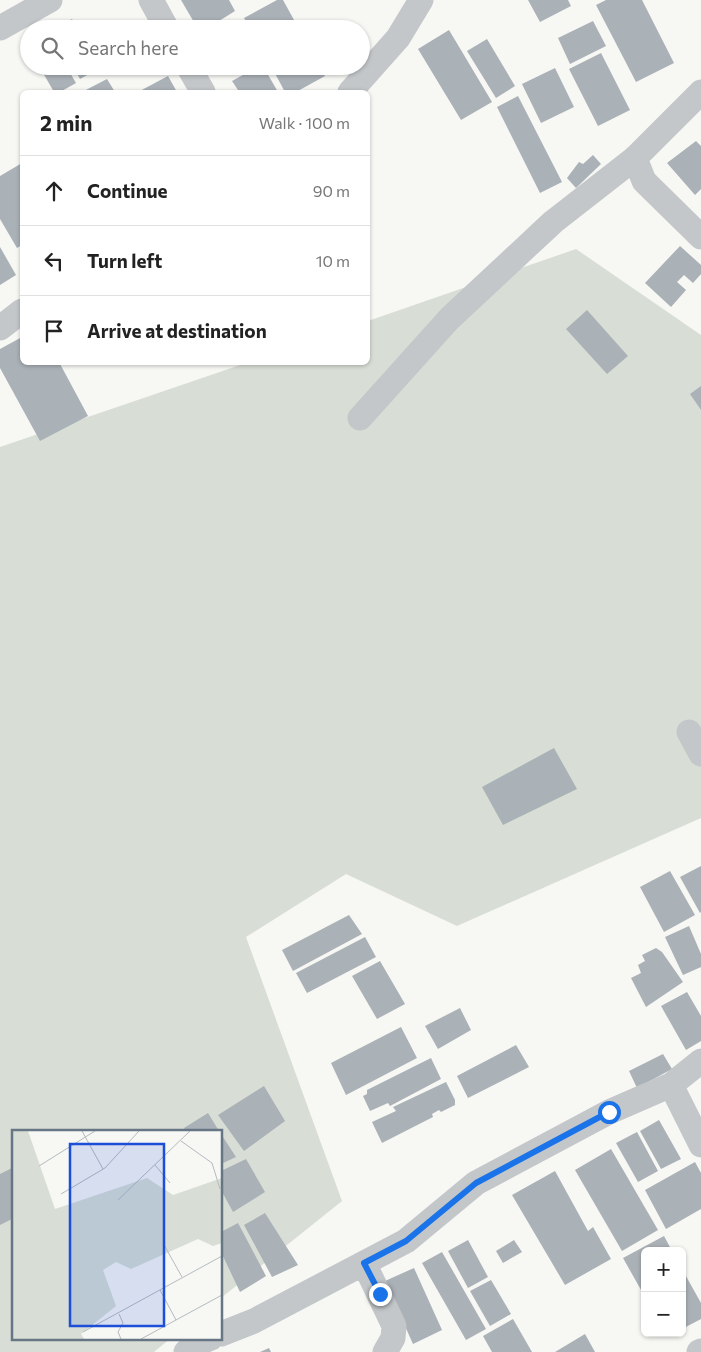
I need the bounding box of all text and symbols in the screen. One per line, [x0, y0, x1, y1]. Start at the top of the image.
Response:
search box [20, 20, 370, 75]
icon: search [38, 34, 66, 62]
text: Search here [78, 36, 178, 59]
text: 2 min [40, 110, 92, 135]
text: Walk · 100 m [259, 113, 350, 132]
icon: ahead [40, 177, 68, 205]
text: Continue [87, 179, 167, 202]
text: 90 m [313, 181, 350, 200]
icon: left [40, 247, 68, 275]
text: Turn left [87, 249, 162, 272]
text: 10 m [316, 251, 350, 270]
icon: arrive [40, 317, 68, 345]
text: Arrive at destination [87, 319, 267, 342]
route start [598, 1101, 621, 1124]
inset map [12, 1130, 222, 1340]
map controls [641, 1247, 686, 1337]
button: + [641, 1247, 686, 1292]
route end [369, 1283, 392, 1306]
button: − [641, 1292, 686, 1337]

